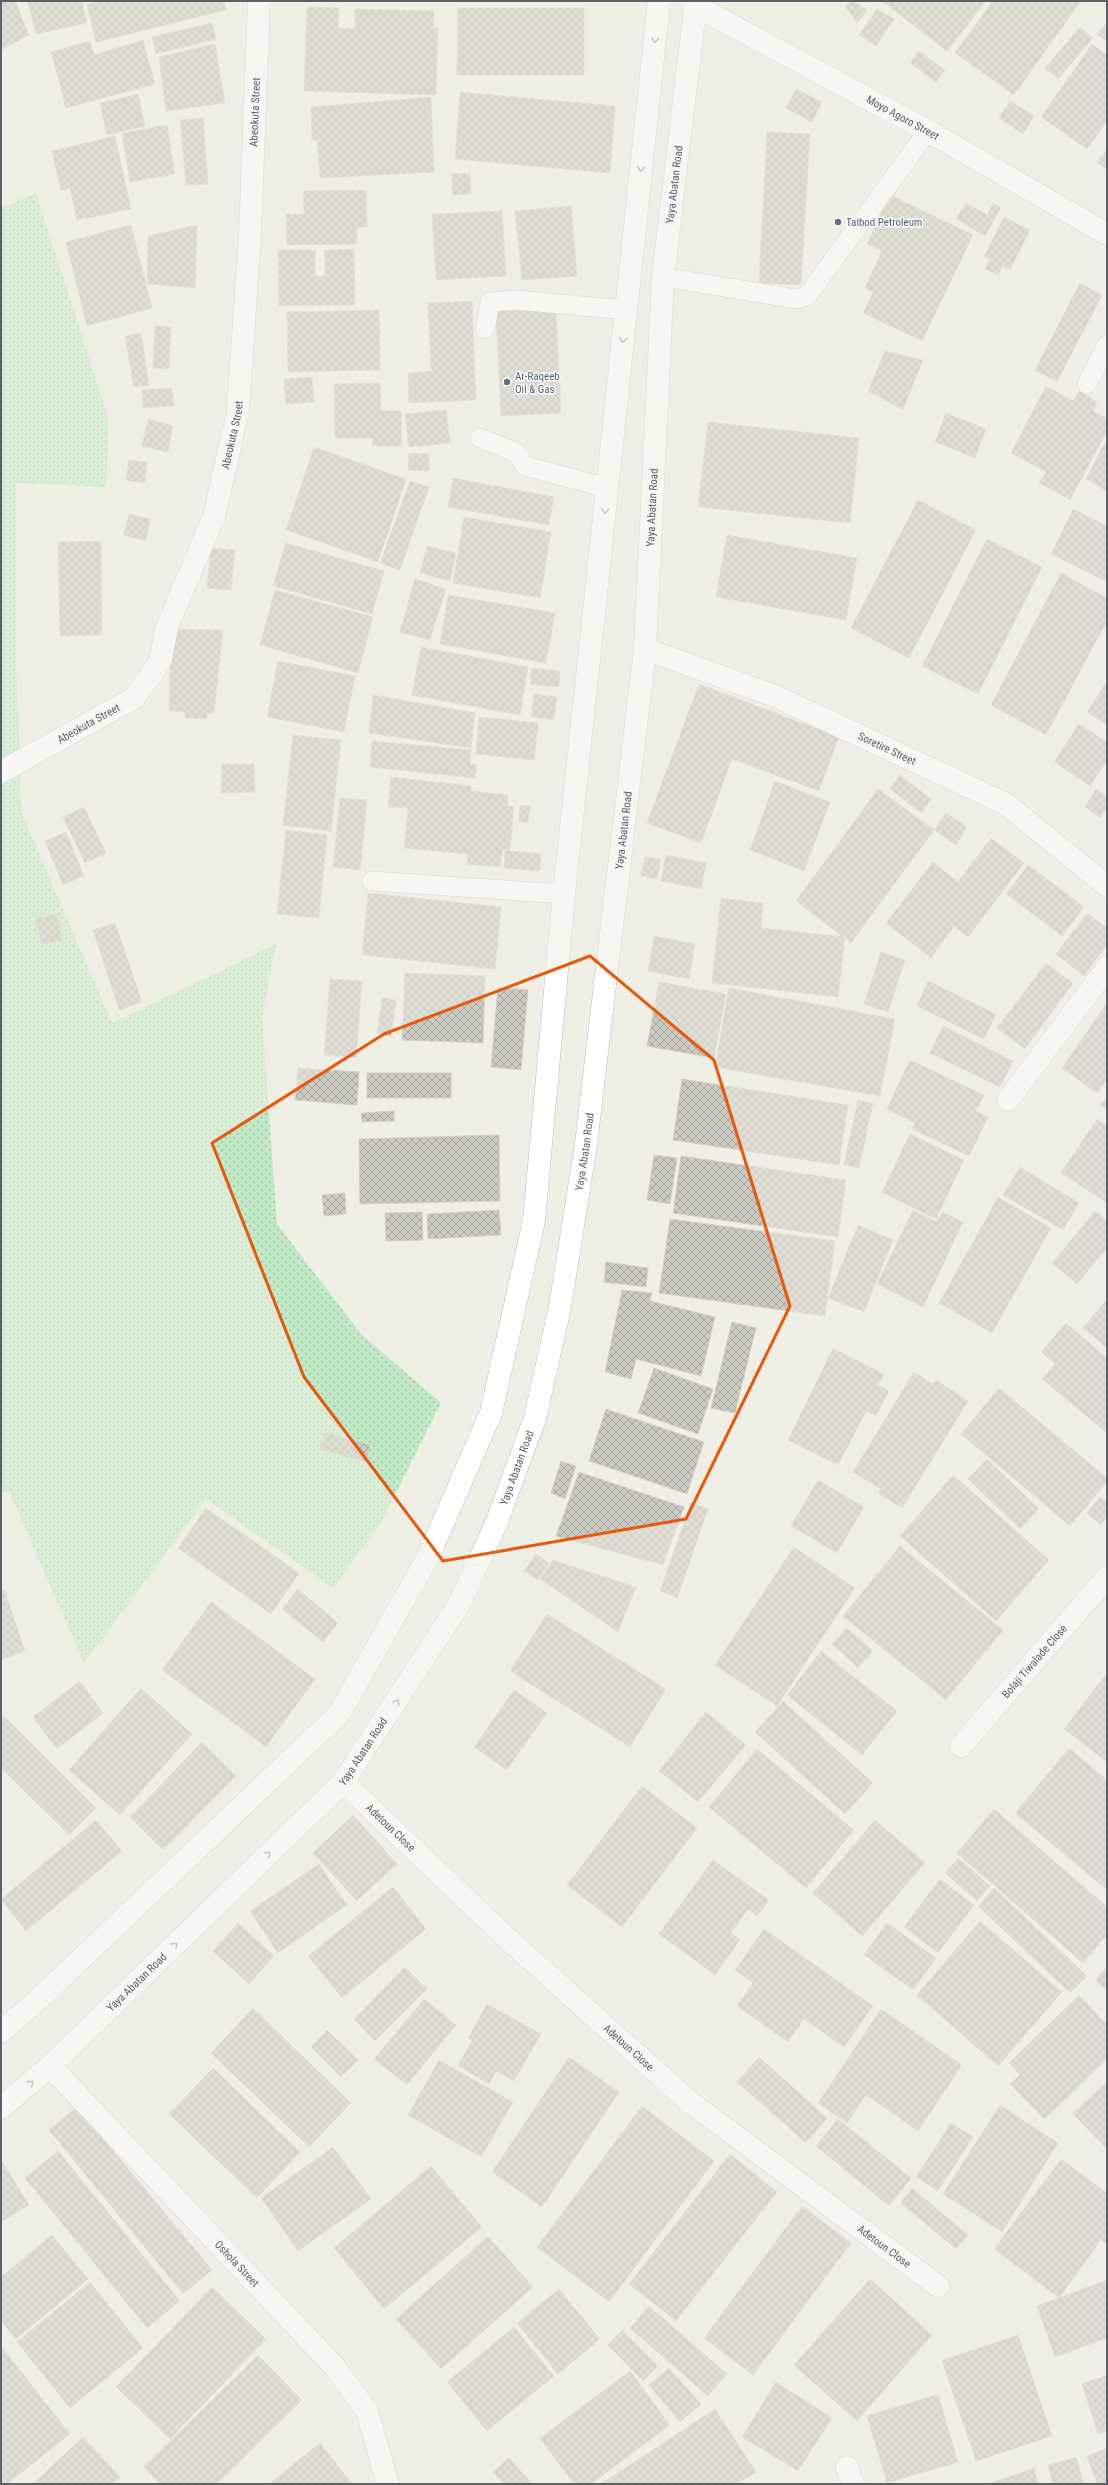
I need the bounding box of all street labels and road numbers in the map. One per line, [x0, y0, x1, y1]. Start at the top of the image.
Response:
street label: Abeokuta Street [247, 77, 263, 147]
street label: Moyo Agoro Street [864, 93, 942, 143]
street label: Yaya Abatan Road [663, 145, 685, 224]
street label: Abeokuta Street [219, 400, 245, 470]
street label: Yaya Abatan Road [643, 468, 660, 547]
street label: Abeokuta Street [55, 701, 122, 746]
street label: Soretire Street [856, 729, 918, 767]
street label: Yaya Abatan Road [612, 790, 635, 870]
street label: Yaya Abatan Road [572, 1112, 596, 1192]
street label: Yaya Abatan Road [497, 1429, 536, 1507]
street label: Bolaji Tiwalade Close [999, 1622, 1069, 1701]
street label: Yaya Abatan Road [336, 1715, 390, 1789]
street label: Adetoun Close [363, 1801, 418, 1854]
street label: Yaya Abatan Road [104, 1950, 169, 2014]
street label: Adetoun Close [601, 2021, 657, 2073]
street label: Adetoun Close [855, 2222, 914, 2270]
street label: Oshola Street [212, 2238, 262, 2289]

